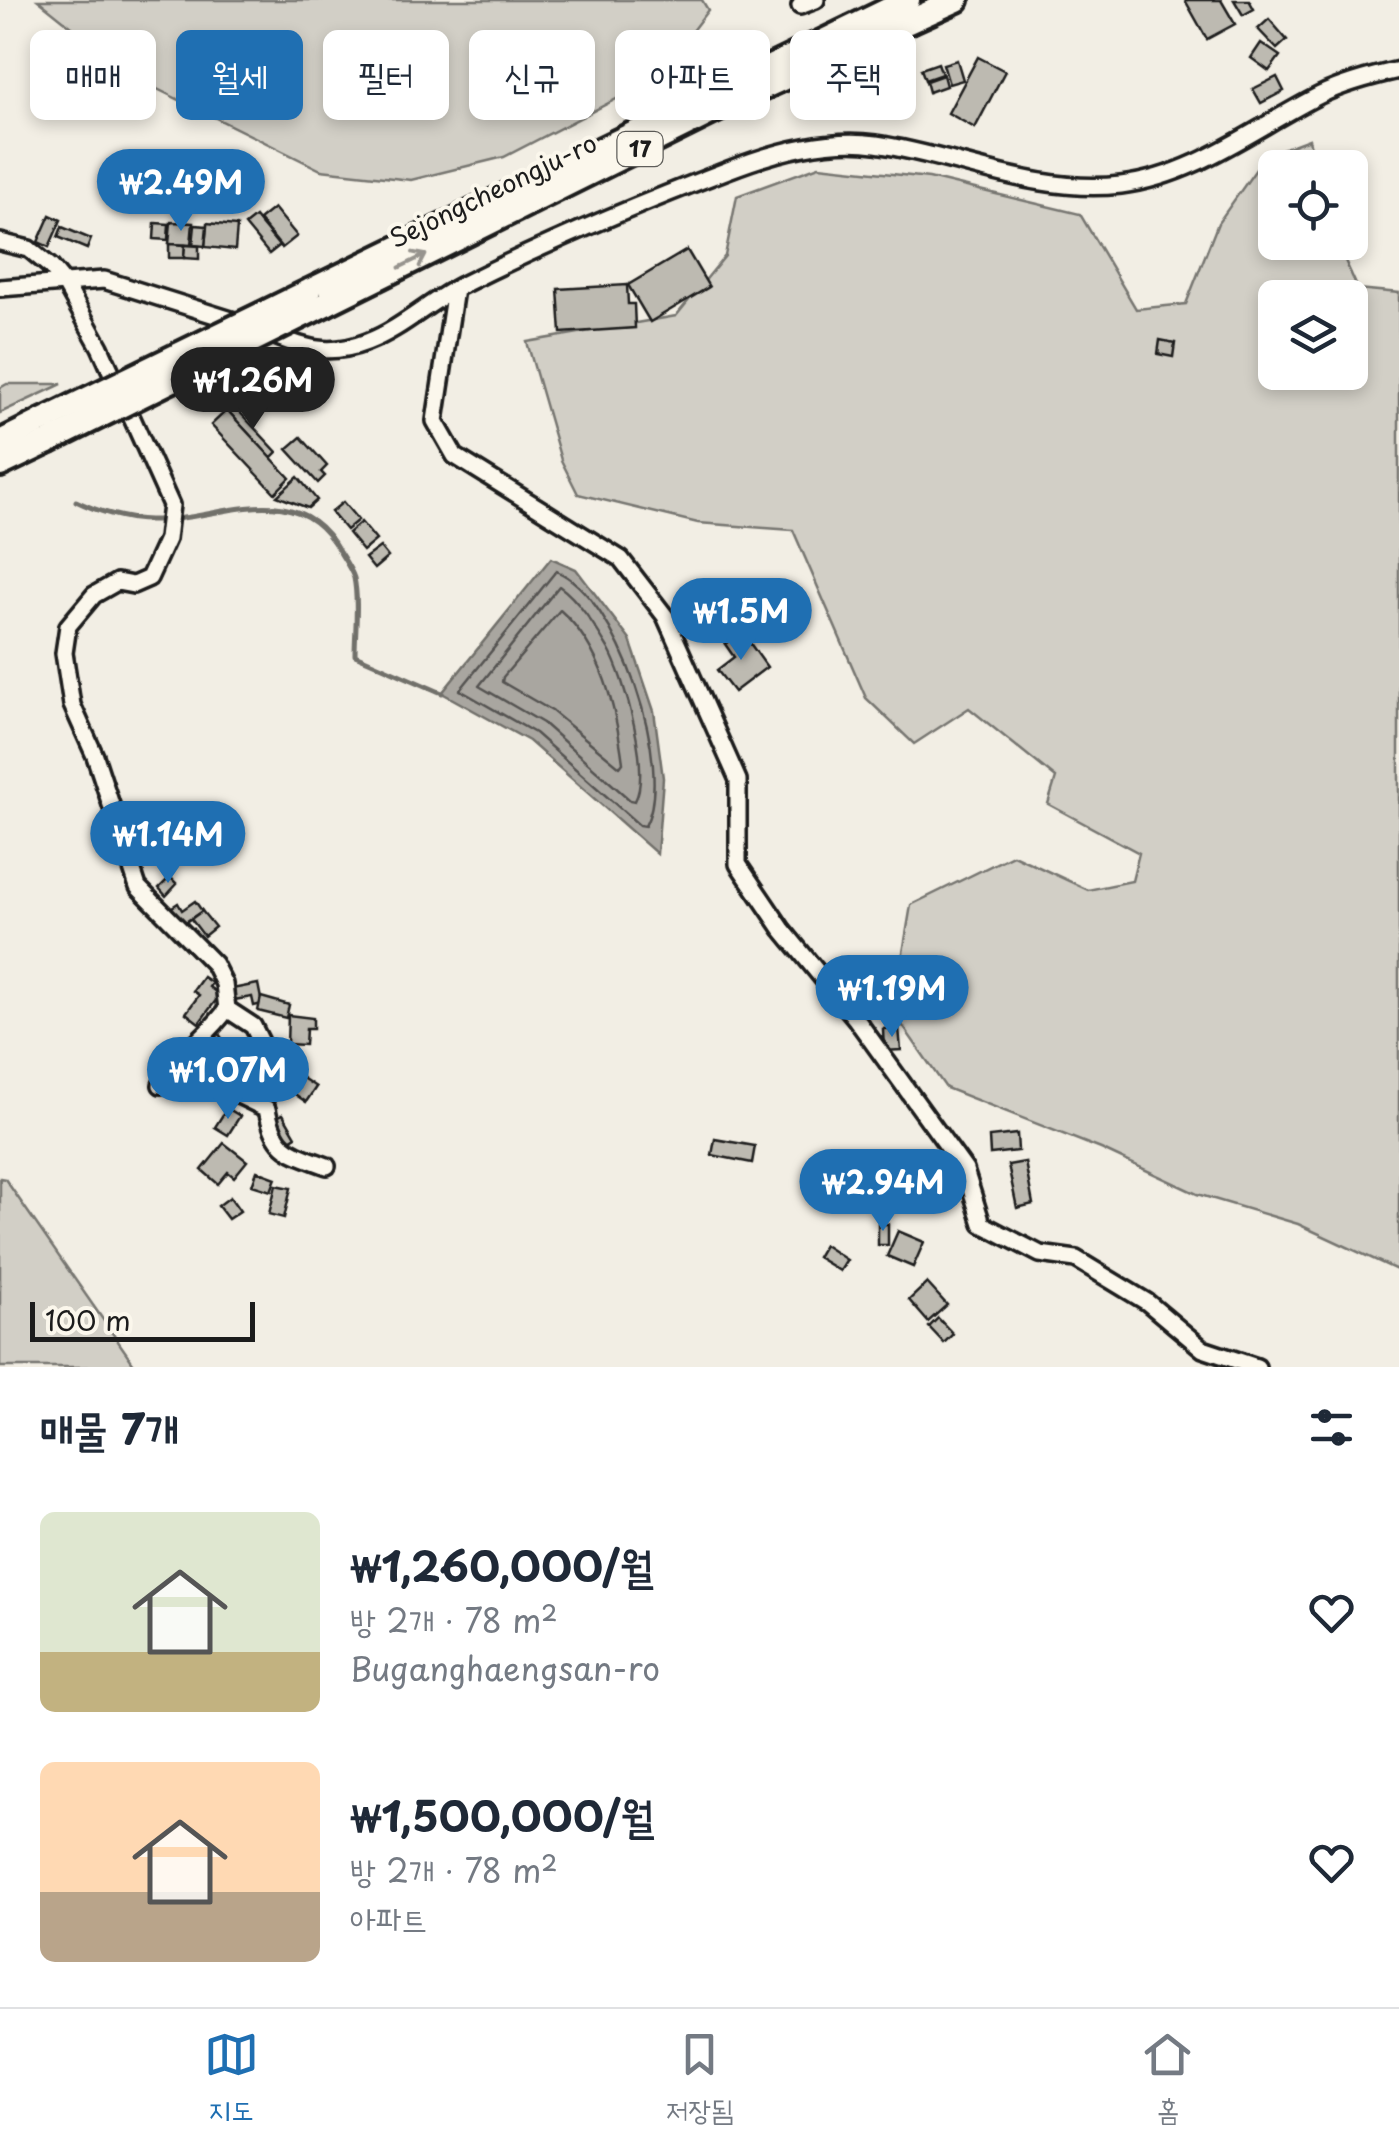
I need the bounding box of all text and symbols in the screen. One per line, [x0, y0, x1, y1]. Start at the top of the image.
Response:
chip: 매매 [30, 30, 156, 120]
chip: 월세 [176, 30, 303, 120]
chip: 필터 [323, 30, 449, 120]
chip: 신규 [469, 30, 595, 120]
chip: 아파트 [615, 30, 770, 120]
chip: 주택 [790, 30, 916, 120]
street label: Sejongcheongju-ro [382, 123, 603, 257]
road number: 17 [618, 132, 662, 166]
pin: ₩2.49M [100, 149, 262, 234]
map controls [1258, 150, 1368, 390]
button: locate [1258, 150, 1368, 260]
text: ₩2.49M [119, 157, 243, 205]
one-way arrow [398, 251, 428, 270]
button: layers [1258, 280, 1368, 390]
pin: ₩1.26M [172, 347, 334, 432]
text: ₩1.26M [193, 355, 313, 403]
pin: ₩1.5M [671, 578, 811, 663]
text: ₩1.5M [693, 586, 789, 634]
pin: ₩1.14M [87, 801, 249, 886]
text: ₩1.14M [112, 809, 224, 857]
pin: ₩1.19M [811, 955, 973, 1040]
text: ₩1.19M [838, 963, 946, 1011]
pin: ₩1.07M [147, 1037, 309, 1122]
text: ₩1.07M [169, 1045, 287, 1093]
pin: ₩2.94M [802, 1149, 964, 1234]
text: ₩2.94M [821, 1157, 945, 1205]
scale bar [30, 1297, 255, 1342]
text: 100 m [45, 1298, 131, 1341]
text: 매물 7개 [40, 1396, 179, 1459]
icon: filters [1304, 1400, 1359, 1455]
text: ₩1,260,000/월 [350, 1533, 654, 1596]
icon: home [120, 1552, 240, 1672]
icon: heart [1304, 1585, 1359, 1640]
text: 방 2개 · 78 m² [350, 1596, 558, 1644]
text: Buganghaengsan-ro [350, 1644, 660, 1692]
text: ₩1,500,000/월 [350, 1783, 654, 1846]
icon: home [120, 1802, 240, 1922]
icon: heart [1304, 1835, 1359, 1890]
text: 방 2개 · 78 m² [350, 1846, 558, 1894]
text: 아파트 [350, 1894, 427, 1942]
tab: 지도 [204, 2027, 259, 2130]
tab: 저장됨 [666, 2027, 733, 2130]
tab: 홈 [1140, 2027, 1195, 2130]

